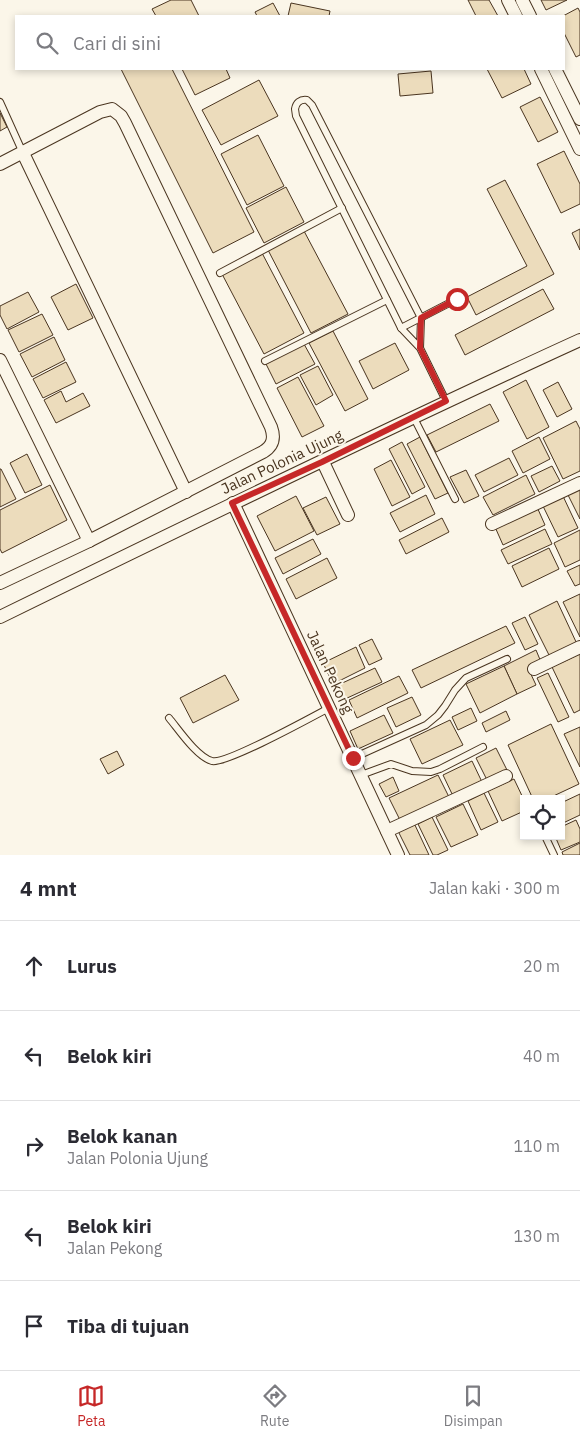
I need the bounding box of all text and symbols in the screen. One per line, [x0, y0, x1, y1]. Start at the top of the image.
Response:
search box [15, 15, 565, 70]
icon: search [33, 29, 61, 57]
text: Cari di sini [73, 31, 161, 55]
route start [446, 288, 469, 311]
street label: Jalan Polonia Ujung [218, 425, 346, 498]
street label: Jalan Pekong [303, 627, 358, 716]
route end [342, 747, 365, 770]
map controls [520, 795, 565, 840]
button: locate [520, 795, 565, 840]
text: 4 mnt [20, 874, 77, 902]
text: Jalan kaki · 300 m [429, 878, 560, 898]
icon: ahead [20, 952, 48, 980]
text: Lurus [67, 954, 117, 978]
text: 20 m [523, 956, 560, 976]
icon: left [20, 1042, 48, 1070]
text: Belok kiri [67, 1044, 152, 1068]
text: 40 m [523, 1046, 560, 1066]
text: Belok kanan [67, 1124, 178, 1148]
icon: right [20, 1132, 48, 1160]
text: 110 m [513, 1136, 560, 1156]
text: Jalan Polonia Ujung [67, 1148, 208, 1168]
text: Belok kiri [67, 1214, 152, 1238]
icon: left [20, 1222, 48, 1250]
text: 130 m [513, 1226, 560, 1246]
text: Jalan Pekong [67, 1238, 162, 1258]
icon: arrive [20, 1312, 48, 1340]
text: Tiba di tujuan [67, 1314, 189, 1338]
tab: Peta [77, 1382, 105, 1430]
tab: Rute [260, 1382, 289, 1430]
tab: Disimpan [444, 1382, 503, 1430]

